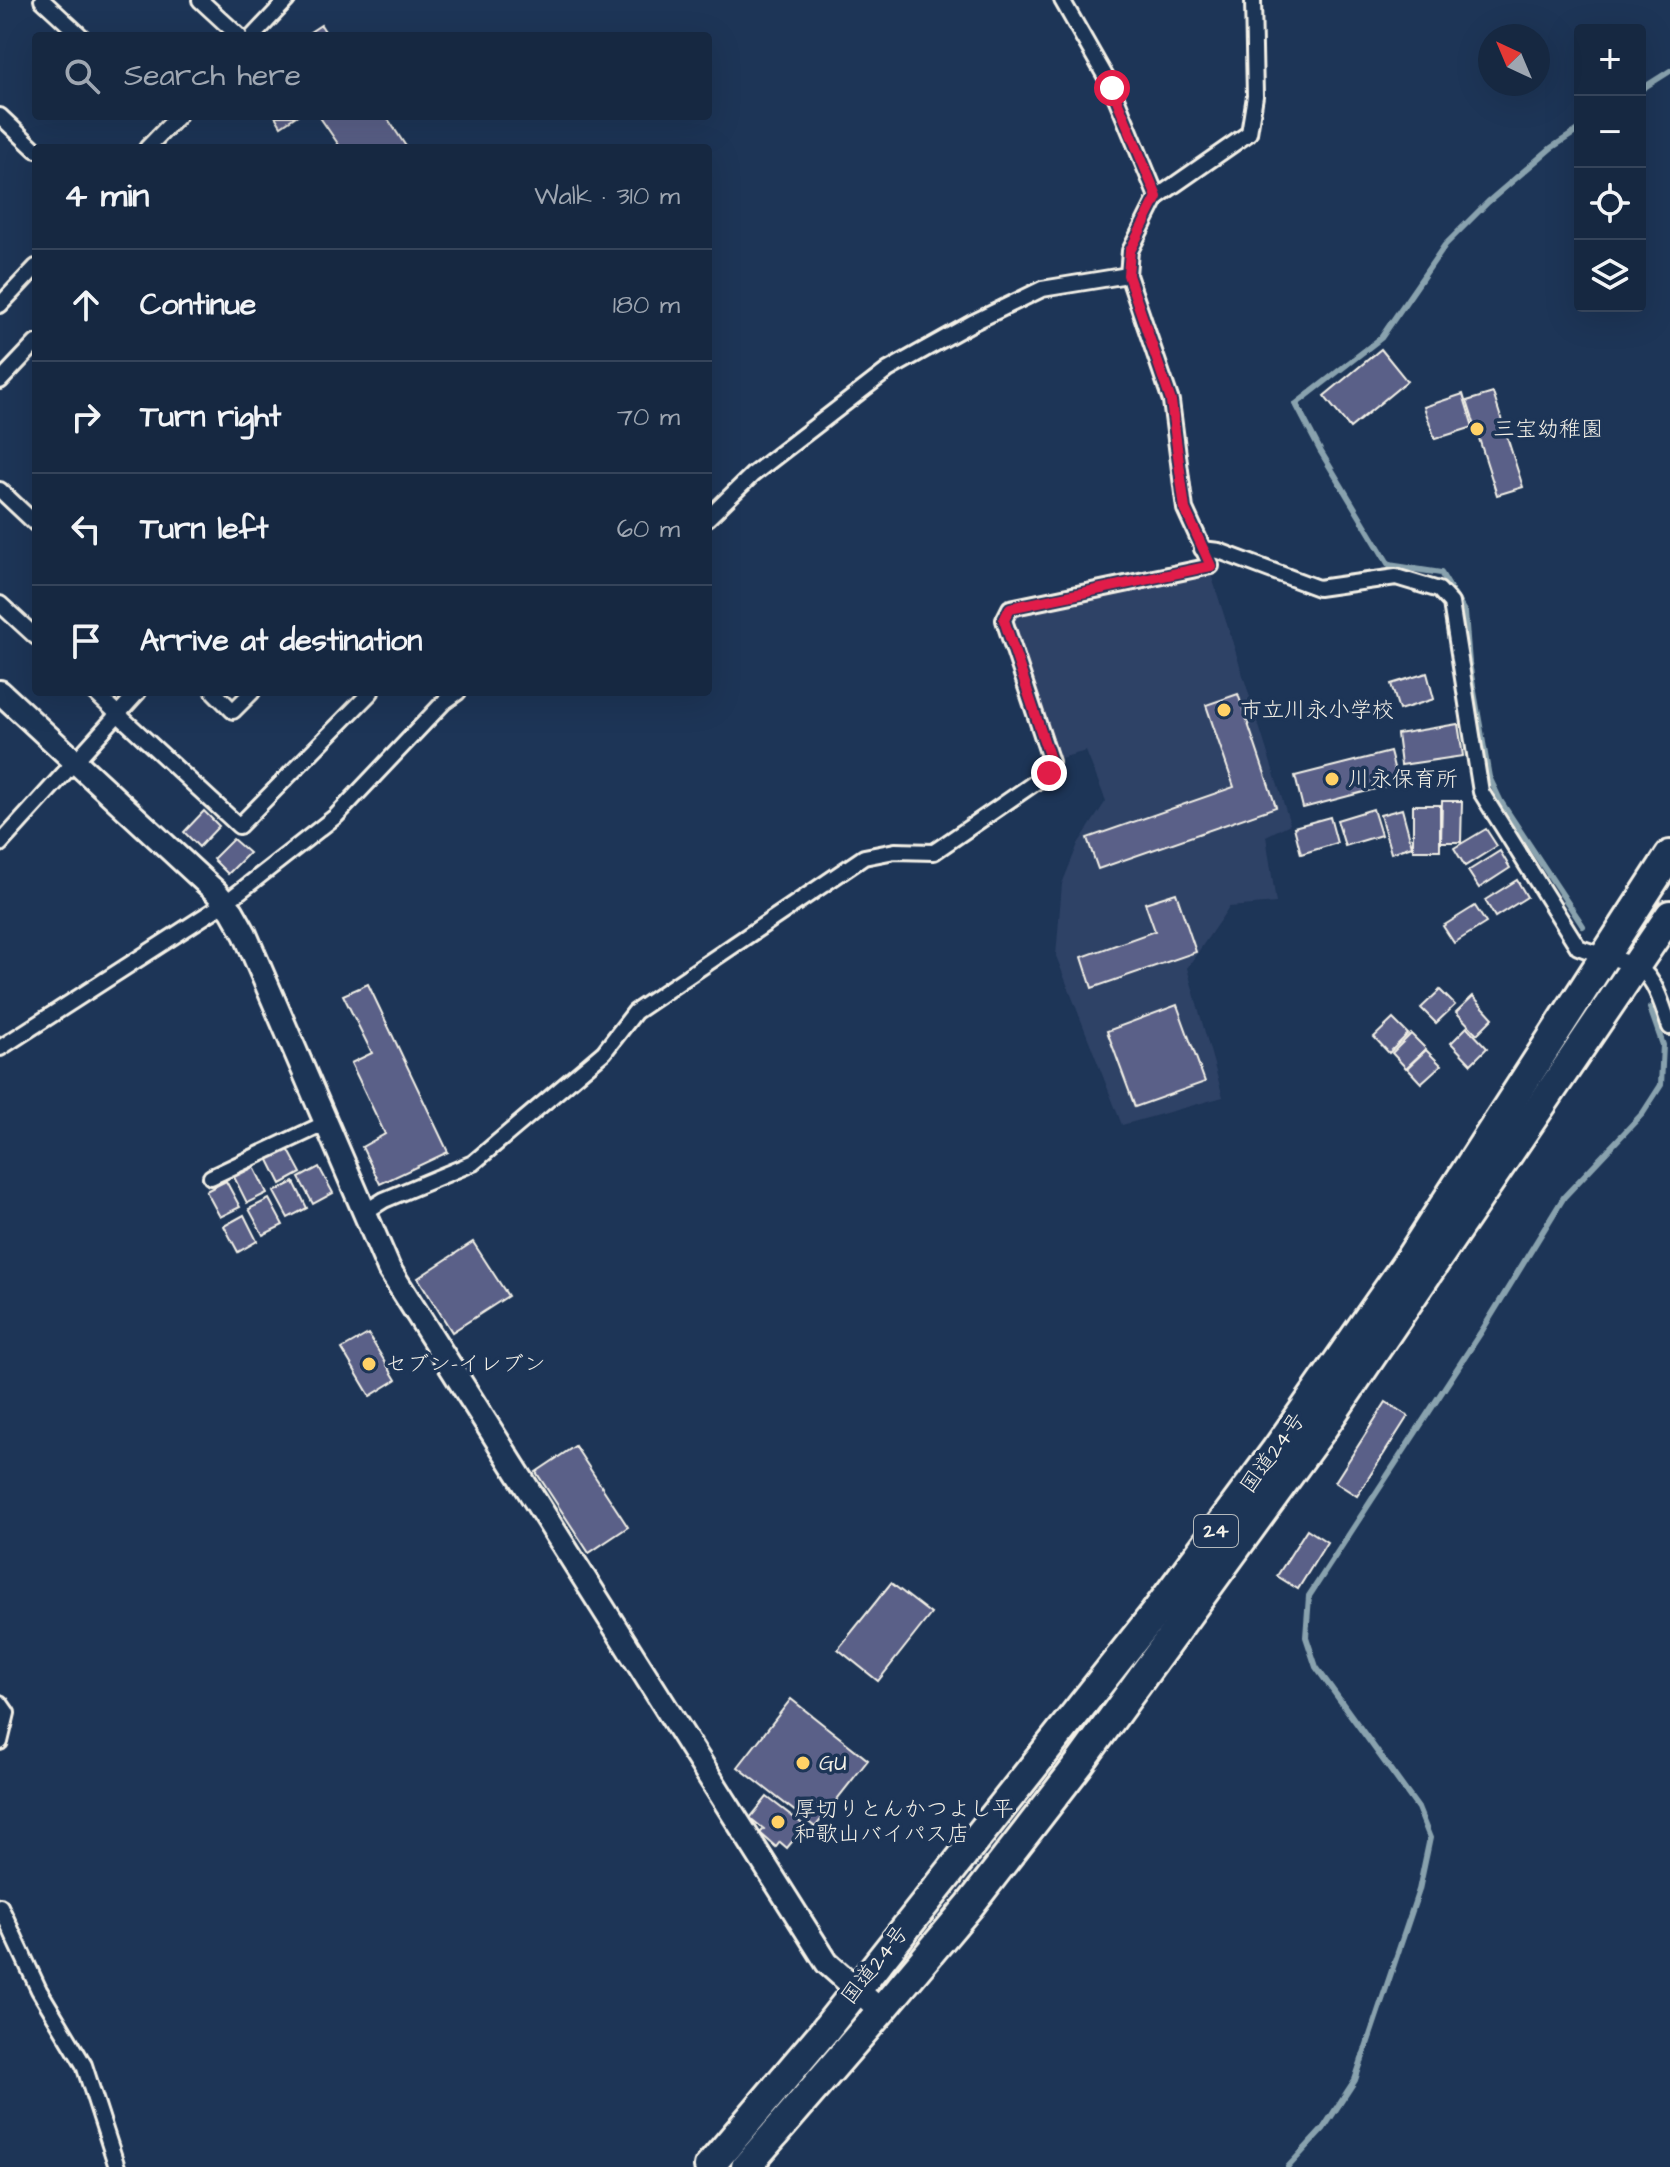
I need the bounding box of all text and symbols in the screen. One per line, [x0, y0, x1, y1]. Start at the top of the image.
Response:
north arrow [1478, 24, 1550, 96]
map controls [1574, 24, 1646, 312]
button: + [1574, 24, 1646, 96]
search box [32, 32, 712, 120]
icon: search [60, 54, 104, 98]
text: Search here [124, 55, 301, 97]
route start [1094, 70, 1130, 106]
button: − [1574, 96, 1646, 168]
button: locate [1574, 168, 1646, 240]
text: 4 min [64, 172, 149, 220]
text: Walk · 310 m [534, 178, 680, 214]
button: layers [1574, 240, 1646, 312]
icon: ahead [64, 283, 108, 327]
text: Continue [140, 284, 256, 326]
text: 180 m [613, 287, 680, 323]
icon: right [64, 395, 108, 439]
text: Turn right [140, 396, 281, 438]
text: 70 m [617, 399, 680, 435]
place label: 三宝幼稚園 [1493, 414, 1603, 445]
marker: 三宝幼稚園 [1468, 420, 1486, 438]
icon: left [64, 507, 108, 551]
text: Turn left [140, 508, 268, 550]
text: 60 m [617, 511, 680, 547]
icon: arrive [64, 619, 108, 663]
text: Arrive at destination [140, 620, 422, 662]
place label: 市立川永小学校 [1240, 695, 1394, 726]
marker: 市立川永小学校 [1215, 701, 1233, 719]
route end [1031, 755, 1067, 791]
place label: 川永保育所 [1348, 764, 1458, 795]
marker: 川永保育所 [1323, 770, 1341, 788]
place label: セブン-イレブン [385, 1349, 546, 1380]
marker: セブン-イレブン [360, 1355, 378, 1373]
street label: 国道24号 [1233, 1406, 1313, 1500]
road number: 24 [1194, 1515, 1238, 1547]
place label: GU [819, 1748, 847, 1779]
marker: GU [794, 1754, 812, 1772]
place label: 厚切りとんかつよし平 和歌山バイパス店 [794, 1794, 1014, 1850]
marker: 厚切りとんかつよし平 和歌山バイパス店 [769, 1813, 787, 1831]
street label: 国道24号 [834, 1919, 916, 2011]

